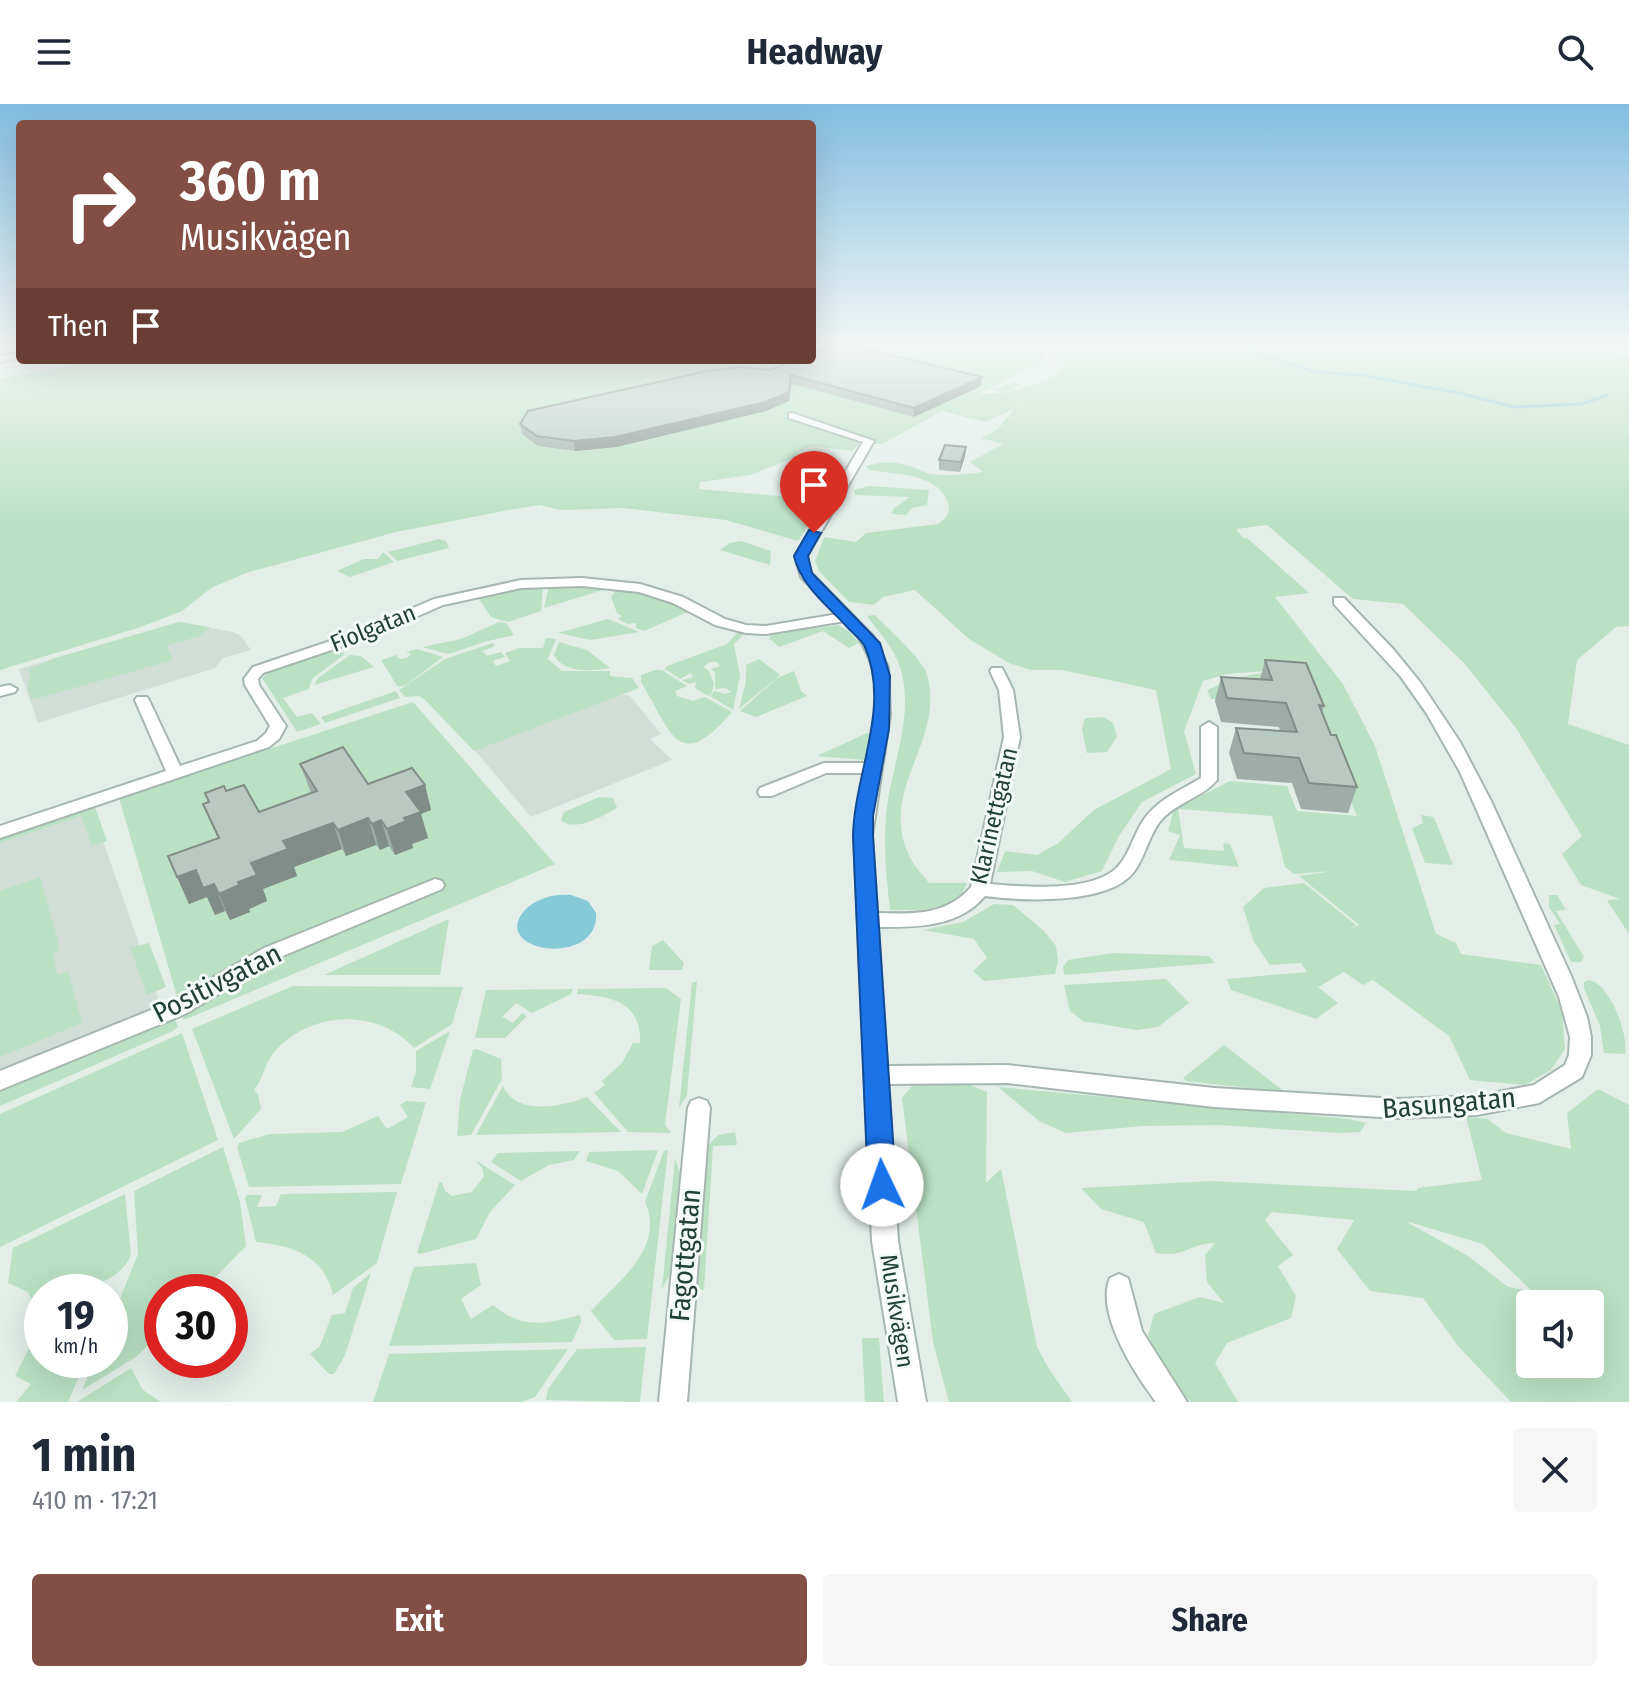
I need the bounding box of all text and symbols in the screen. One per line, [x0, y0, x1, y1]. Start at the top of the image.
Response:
icon: menu [32, 30, 76, 74]
text: Headway [747, 30, 882, 74]
icon: search [1553, 30, 1597, 74]
text: 360 m [180, 148, 321, 215]
icon: right [48, 152, 152, 256]
text: Musikvägen [180, 216, 352, 260]
icon: arrive [124, 304, 168, 348]
text: Then [48, 308, 108, 344]
pin [780, 451, 848, 533]
icon: arrive [792, 463, 836, 507]
street label: Fiolgatan [326, 598, 420, 658]
street label: Klarinettgatan [965, 745, 1023, 887]
street label: Positivgatan [147, 937, 287, 1029]
street label: Basungatan [1381, 1081, 1517, 1125]
position arrow [840, 1143, 924, 1227]
street label: Fagottgatan [663, 1187, 707, 1323]
street label: Musikvägen [874, 1252, 920, 1370]
speed limit sign: 30 [144, 1274, 248, 1378]
map controls [1516, 1290, 1604, 1378]
button: sound [1516, 1290, 1604, 1378]
text: 19 [57, 1292, 95, 1340]
text: km/h [54, 1334, 98, 1358]
text: 1 min [32, 1426, 137, 1484]
button: close [1513, 1428, 1597, 1512]
text: 410 m · 17:21 [32, 1485, 158, 1516]
button: Exit [32, 1574, 807, 1666]
button: Share [823, 1574, 1597, 1666]

